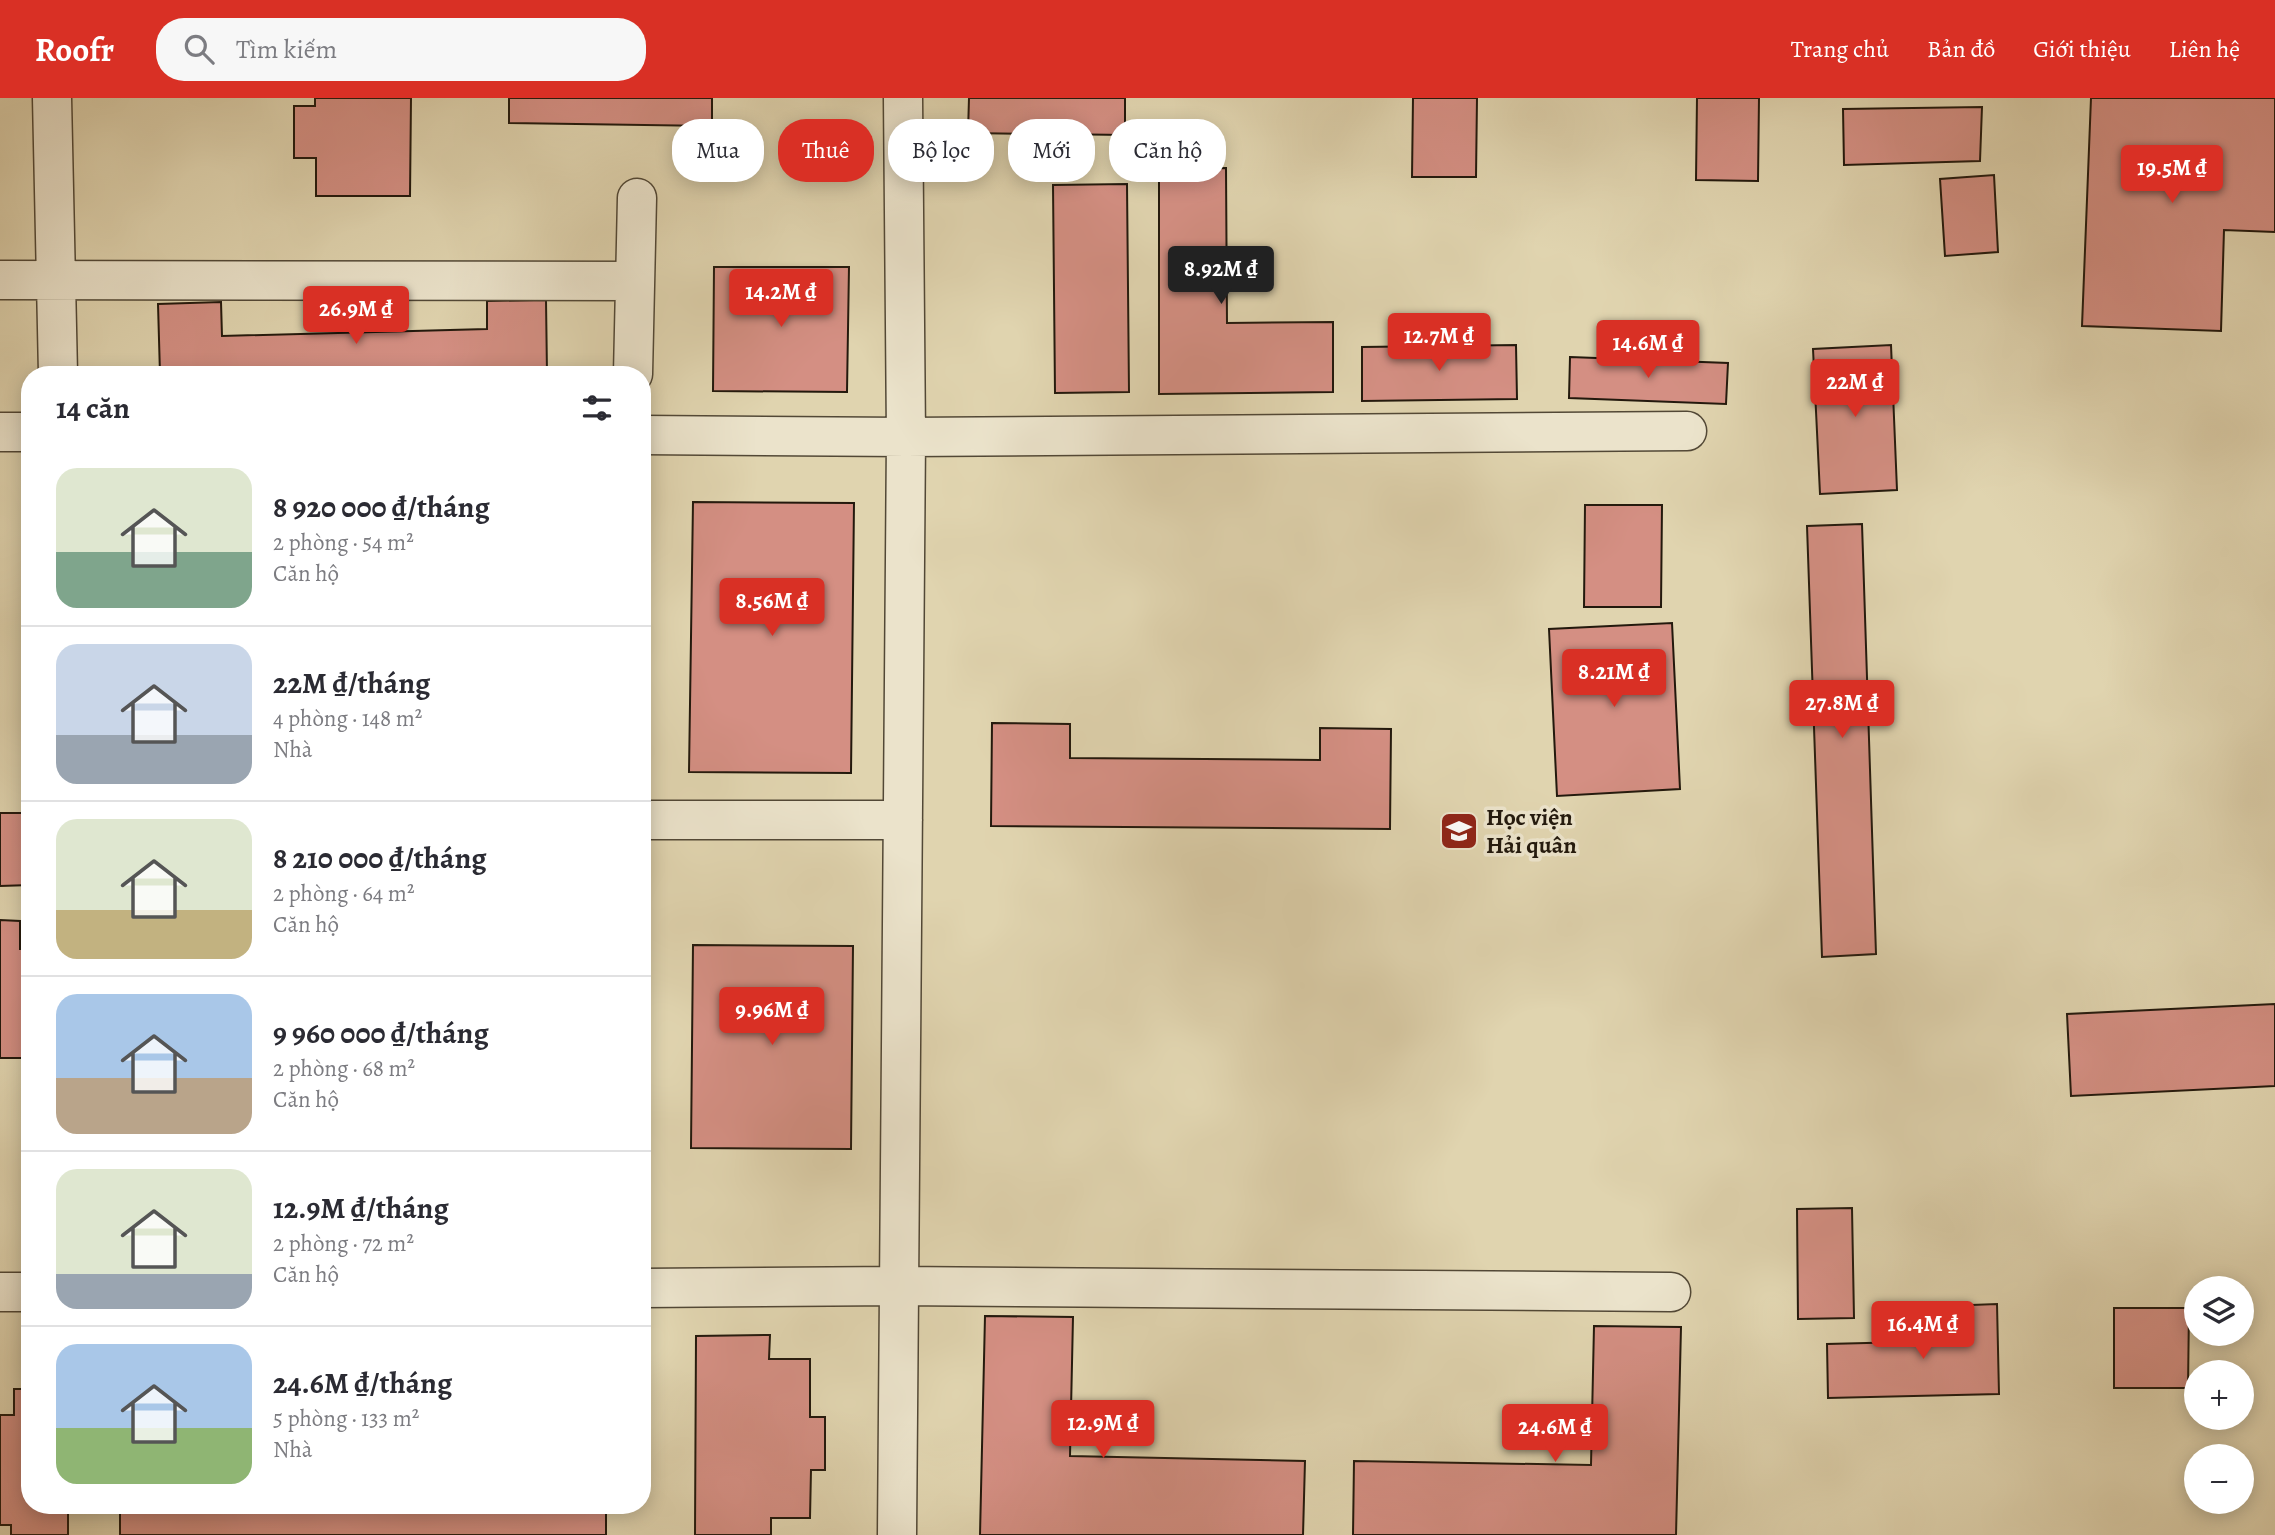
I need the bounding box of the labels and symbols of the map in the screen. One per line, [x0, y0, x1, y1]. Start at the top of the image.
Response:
pin: 19.5M ₫ [2107, 146, 2237, 205]
pin: 8.92M ₫ [1156, 246, 1286, 306]
pin: 14.2M ₫ [716, 270, 846, 329]
pin: 26.9M ₫ [291, 286, 421, 346]
pin: 12.7M ₫ [1374, 314, 1504, 373]
pin: 14.6M ₫ [1583, 320, 1713, 380]
pin: 22M ₫ [1806, 360, 1904, 419]
pin: 8.56M ₫ [707, 578, 837, 638]
pin: 8.21M ₫ [1549, 650, 1679, 709]
pin: 27.8M ₫ [1777, 680, 1907, 740]
place label: Học viện Hải quân [1486, 801, 1577, 861]
school or university icon: Học viện Hải quân [1438, 810, 1480, 852]
pin: 9.96M ₫ [707, 988, 837, 1047]
pin: 16.4M ₫ [1858, 1302, 1988, 1361]
pin: 12.9M ₫ [1038, 1400, 1168, 1460]
pin: 24.6M ₫ [1490, 1404, 1620, 1464]

